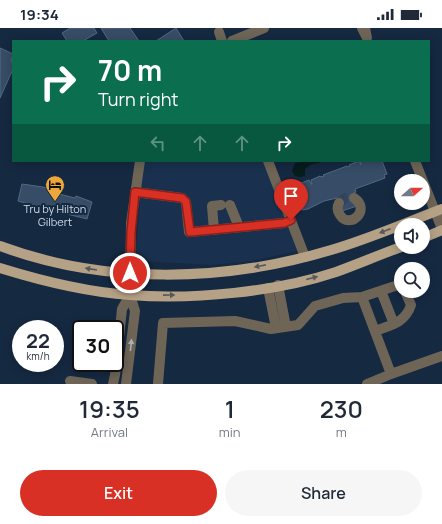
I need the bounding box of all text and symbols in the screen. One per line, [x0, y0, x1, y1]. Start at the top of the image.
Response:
text: 19:34 [20, 4, 59, 25]
text: 70 m [98, 51, 162, 89]
icon: right [32, 56, 84, 108]
text: Turn right [98, 87, 179, 111]
icon: left [147, 132, 169, 154]
icon: ahead [189, 132, 211, 154]
icon: ahead [231, 132, 253, 154]
icon: right [273, 132, 295, 154]
hotel icon: Tru by Hilton Gilbert [44, 174, 66, 202]
north arrow [394, 174, 430, 210]
map controls [394, 174, 430, 298]
pin [274, 179, 308, 220]
icon: arrive [280, 185, 302, 207]
place label: Tru by Hilton Gilbert [24, 201, 86, 229]
button: sound [394, 218, 430, 254]
one-way arrow [379, 228, 391, 234]
position arrow [109, 252, 151, 294]
button: search [394, 262, 430, 298]
one-way arrow [254, 264, 266, 270]
one-way arrow [85, 266, 97, 272]
one-way arrow [305, 275, 318, 281]
one-way arrow [163, 292, 175, 299]
speed limit sign: 30 [72, 320, 124, 372]
text: 22 [26, 327, 50, 354]
one-way arrow [128, 339, 134, 351]
text: km/h [26, 349, 50, 363]
text: 19:35 [79, 392, 140, 425]
text: 1 [225, 392, 235, 425]
text: 230 [320, 392, 363, 425]
text: Arrival [91, 423, 128, 441]
text: min [219, 423, 241, 441]
text: m [336, 423, 347, 441]
button: Exit [20, 470, 217, 516]
button: Share [225, 470, 422, 516]

